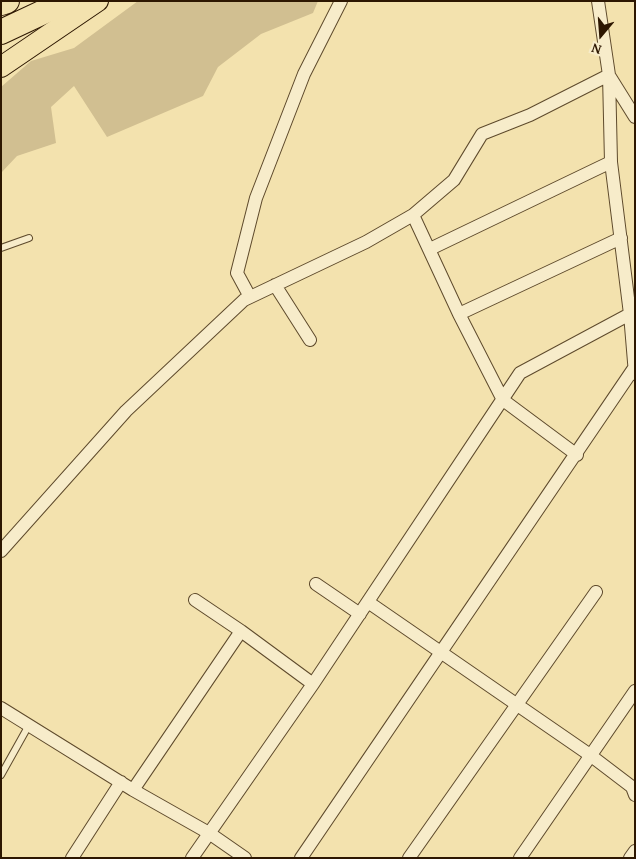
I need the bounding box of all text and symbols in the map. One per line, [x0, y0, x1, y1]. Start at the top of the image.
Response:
north arrow [576, 10, 626, 60]
text: N [589, 38, 604, 60]

